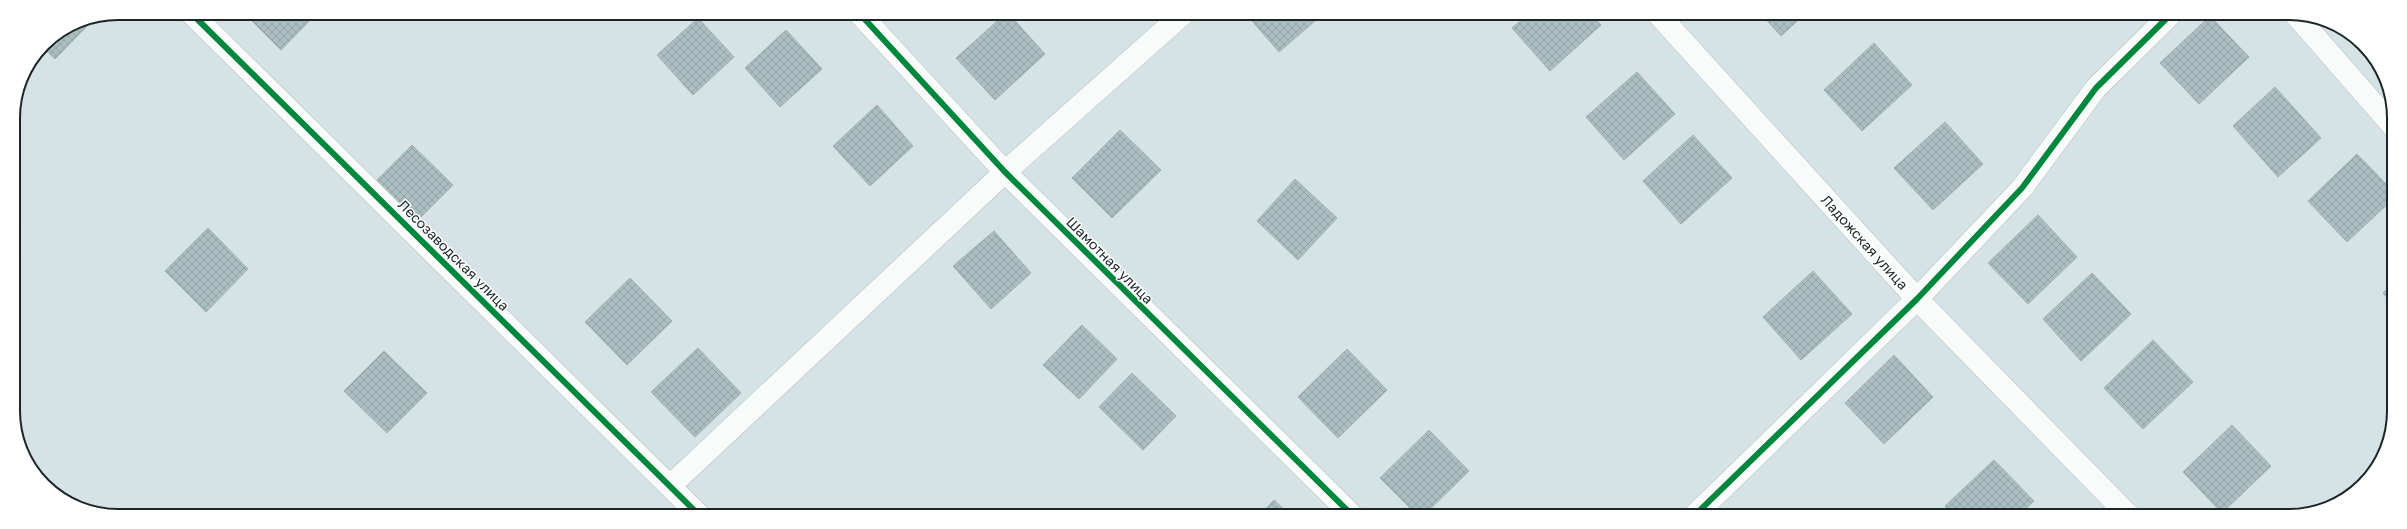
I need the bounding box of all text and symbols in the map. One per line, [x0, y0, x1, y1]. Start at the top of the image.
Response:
street label: Ладожская улица [1818, 191, 1912, 293]
street label: Лесозаводская улица [395, 196, 513, 314]
street label: Шамотная улица [1063, 213, 1157, 307]

